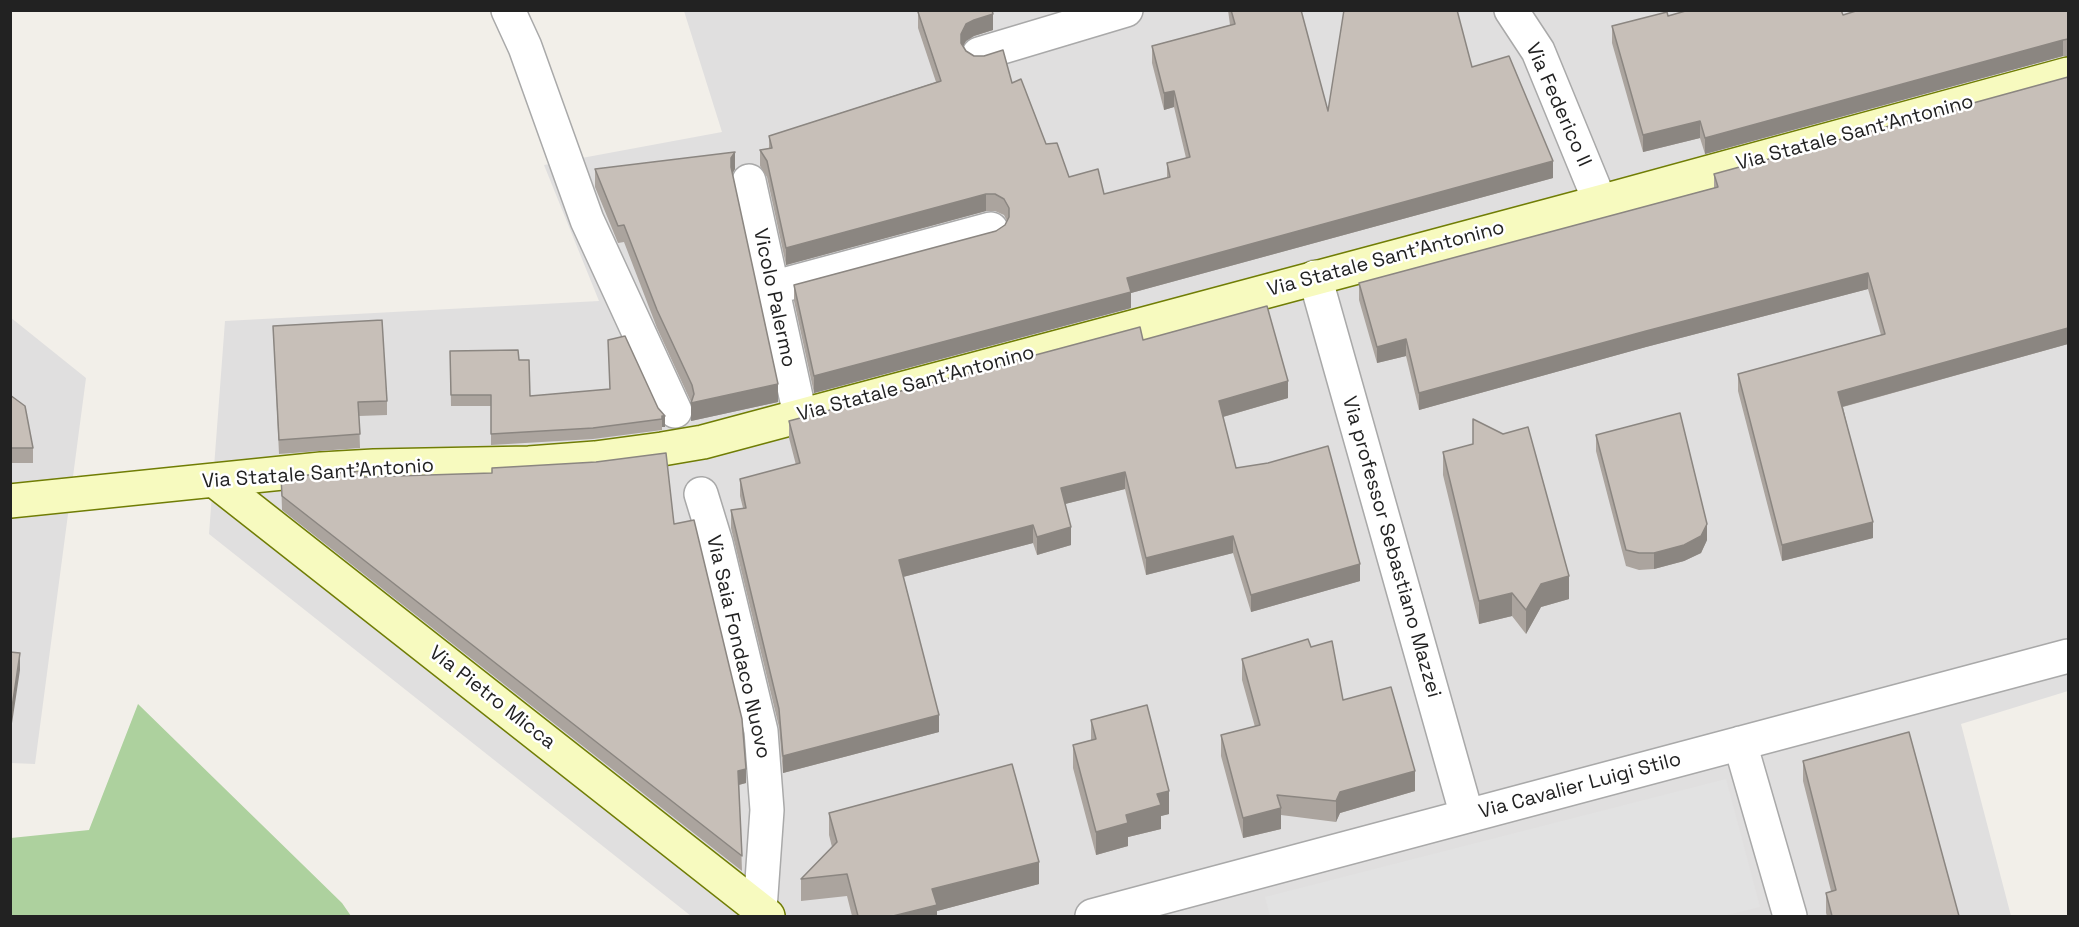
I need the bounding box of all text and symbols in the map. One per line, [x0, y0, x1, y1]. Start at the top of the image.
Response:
street label: Via Federico II [1520, 39, 1596, 171]
street label: Via Statale Sant'Antonino [1734, 90, 1976, 176]
street label: Via Statale Sant'Antonino [1265, 216, 1507, 302]
street label: Vicolo Palermo [748, 226, 800, 370]
street label: Via Statale Sant'Antonino [795, 341, 1037, 427]
street label: Via professor Sebastiano Mazzei [1336, 394, 1446, 700]
street label: Via Statale Sant'Antonio [201, 454, 435, 494]
street label: Via Saia Fondaco Nuovo [701, 533, 775, 761]
street label: Via Pietro Micca [424, 641, 560, 755]
street label: Via Cavalier Luigi Stilo [1476, 747, 1684, 825]

